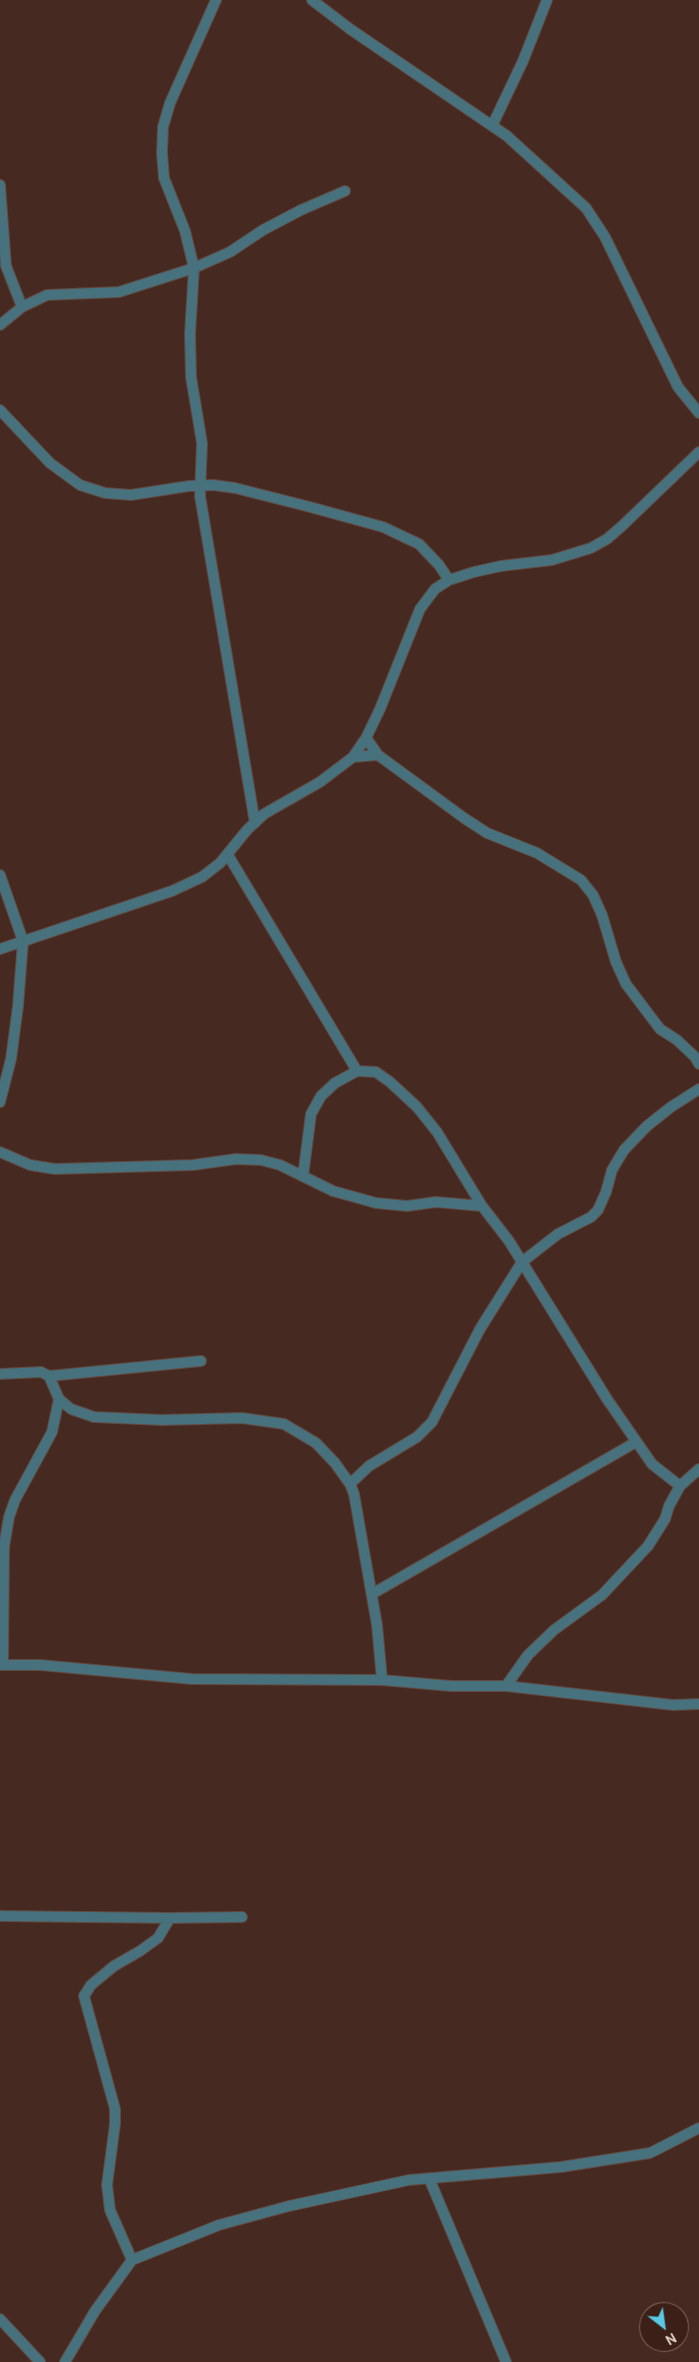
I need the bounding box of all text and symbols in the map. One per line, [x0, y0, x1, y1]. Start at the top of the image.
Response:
north arrow [639, 2302, 689, 2352]
text: N [662, 2329, 680, 2349]

